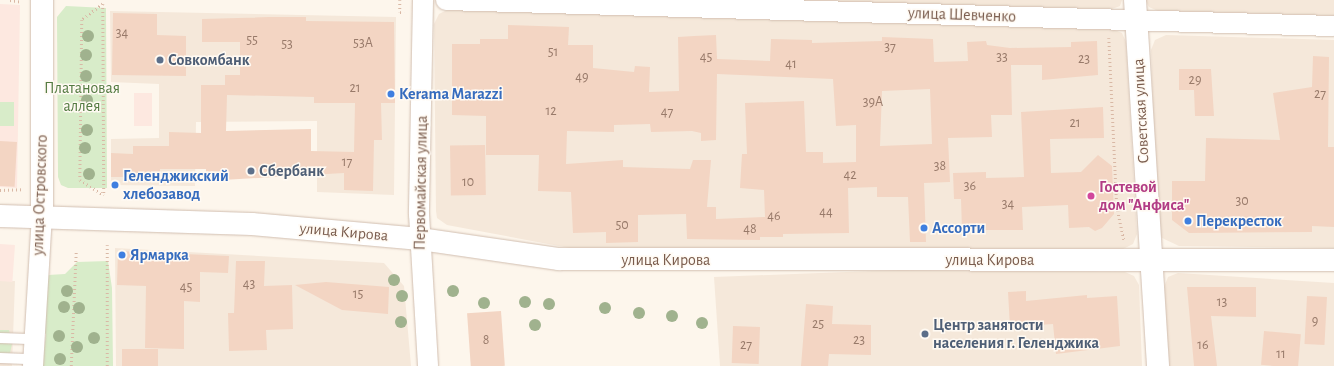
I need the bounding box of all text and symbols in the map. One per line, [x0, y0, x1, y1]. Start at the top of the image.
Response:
street label: улица Шевченко [908, 4, 1016, 26]
house number: 34 [116, 25, 128, 41]
house number: 55 [246, 32, 258, 48]
house number: 53А [353, 35, 373, 51]
house number: 53 [281, 36, 293, 52]
house number: 37 [884, 39, 896, 55]
house number: 51 [548, 44, 558, 60]
house number: 45 [700, 49, 712, 65]
house number: 33 [996, 49, 1008, 65]
place label: Совкомбанк [168, 50, 250, 70]
house number: 23 [1078, 51, 1090, 67]
marker: Совкомбанк [155, 55, 165, 65]
house number: 41 [785, 56, 797, 72]
street label: Советская улица [1129, 58, 1153, 164]
house number: 49 [575, 69, 589, 85]
house number: 29 [1189, 72, 1201, 88]
park label: Платановая аллея [44, 78, 120, 116]
house number: 21 [349, 80, 361, 96]
place label: Kerama Marazzi [399, 84, 503, 104]
house number: 27 [1314, 86, 1326, 102]
marker: Kerama Marazzi [386, 89, 396, 99]
house number: 39А [863, 94, 883, 110]
house number: 12 [545, 103, 557, 119]
house number: 47 [661, 104, 673, 120]
street label: Первомайская улица [410, 115, 432, 251]
house number: 21 [1069, 115, 1081, 131]
street label: улица Островского [28, 134, 52, 256]
house number: 17 [342, 154, 352, 170]
house number: 38 [934, 158, 946, 174]
place label: Сбербанк [259, 161, 324, 181]
place label: Геленджикский хлебозавод [123, 166, 229, 204]
marker: Сбербанк [246, 166, 256, 176]
house number: 42 [843, 167, 857, 183]
house number: 10 [462, 174, 474, 190]
place label: Гостевой дом "Анфиса" [1099, 177, 1189, 215]
house number: 36 [964, 178, 976, 194]
marker: Геленджикский хлебозавод [110, 180, 120, 190]
marker: Гостевой дом "Анфиса" [1086, 191, 1096, 201]
house number: 30 [1235, 193, 1249, 209]
house number: 34 [1002, 196, 1014, 212]
house number: 44 [819, 204, 833, 220]
house number: 46 [767, 208, 781, 224]
place label: Перекресток [1196, 211, 1282, 231]
marker: Перекресток [1183, 216, 1193, 226]
house number: 50 [615, 217, 629, 233]
place label: Ассорти [932, 218, 985, 238]
street label: улица Кирова [299, 219, 389, 245]
house number: 48 [743, 221, 757, 237]
marker: Ассорти [919, 223, 929, 233]
place label: Ярмарка [130, 245, 189, 265]
marker: Ярмарка [117, 250, 127, 260]
street label: улица Кирова [622, 250, 710, 270]
street label: улица Кирова [946, 250, 1034, 270]
house number: 43 [243, 276, 255, 292]
house number: 45 [180, 279, 192, 295]
house number: 15 [353, 286, 363, 302]
house number: 13 [1217, 294, 1227, 310]
house number: 9 [1312, 313, 1318, 329]
place label: Центр занятости населения г. Геленджика [933, 315, 1099, 353]
house number: 25 [812, 316, 824, 332]
marker: Центр занятости населения г. Геленджика [920, 329, 930, 339]
house number: 8 [483, 332, 489, 348]
house number: 23 [853, 332, 865, 348]
house number: 27 [740, 337, 752, 353]
house number: 16 [1197, 337, 1209, 353]
house number: 11 [1276, 346, 1286, 362]

